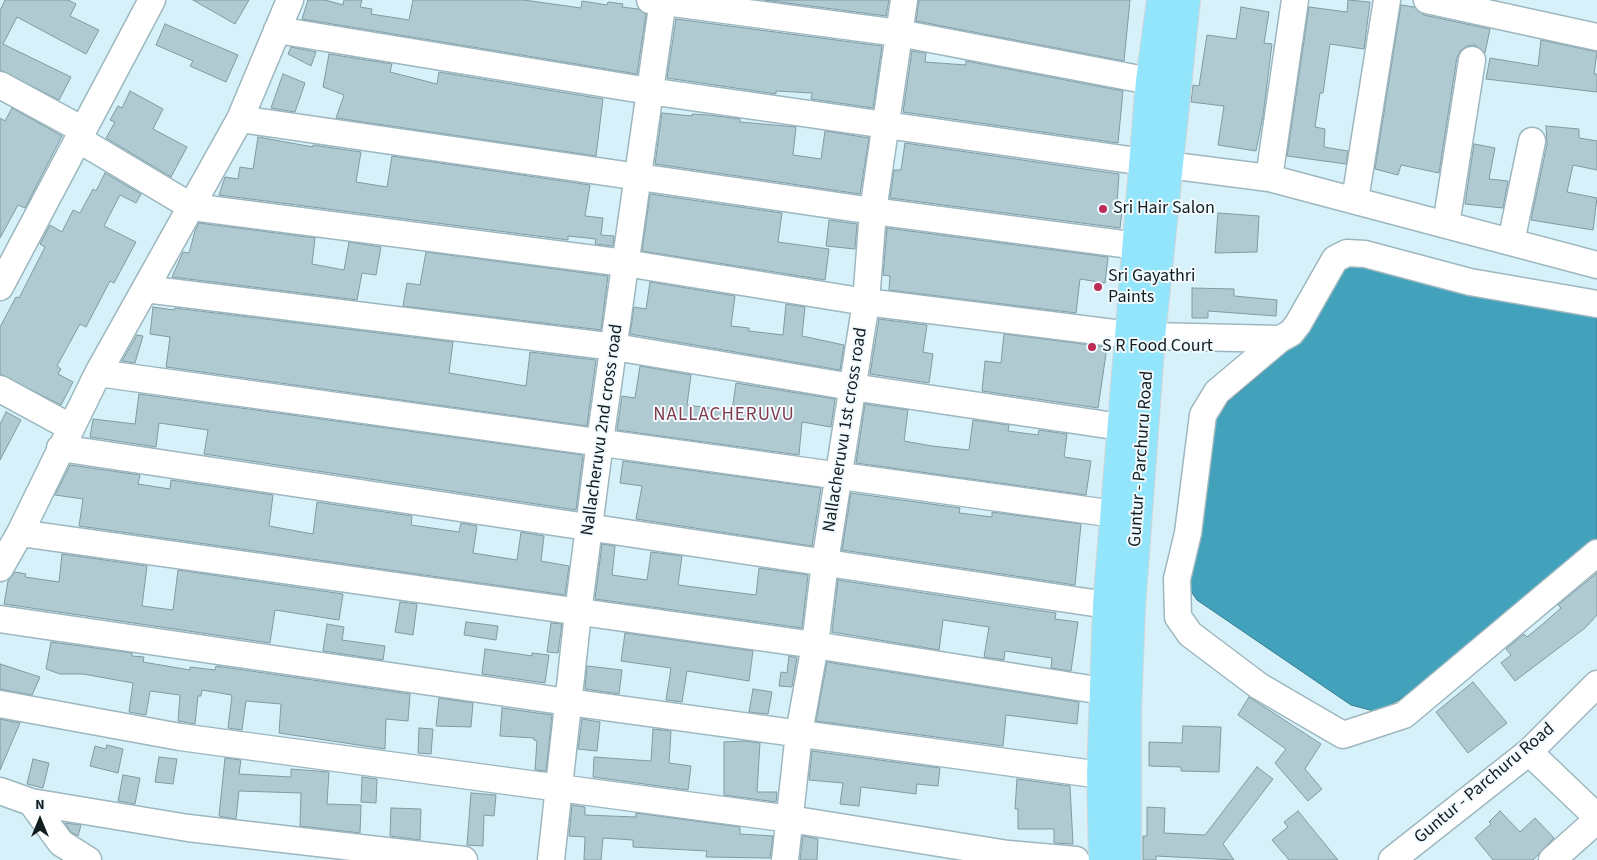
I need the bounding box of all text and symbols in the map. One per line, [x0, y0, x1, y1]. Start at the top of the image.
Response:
place label: Sri Hair Salon [1113, 198, 1215, 220]
marker: Sri Hair Salon [1097, 203, 1109, 215]
place label: Sri Gayathri Paints [1108, 266, 1195, 308]
marker: Sri Gayathri Paints [1092, 281, 1104, 293]
street label: Nallacheruvu 2nd cross road [577, 323, 629, 537]
street label: Nallacheruvu 1st cross road [819, 326, 873, 534]
place label: S R Food Court [1102, 336, 1213, 358]
marker: S R Food Court [1086, 341, 1098, 353]
street label: Guntur - Parchuru Road [1125, 370, 1159, 548]
district label: NALLACHERUVU [652, 405, 796, 427]
street label: Guntur - Parchuru Road [1411, 719, 1559, 849]
north arrow [15, 795, 65, 845]
text: N [35, 795, 45, 815]

